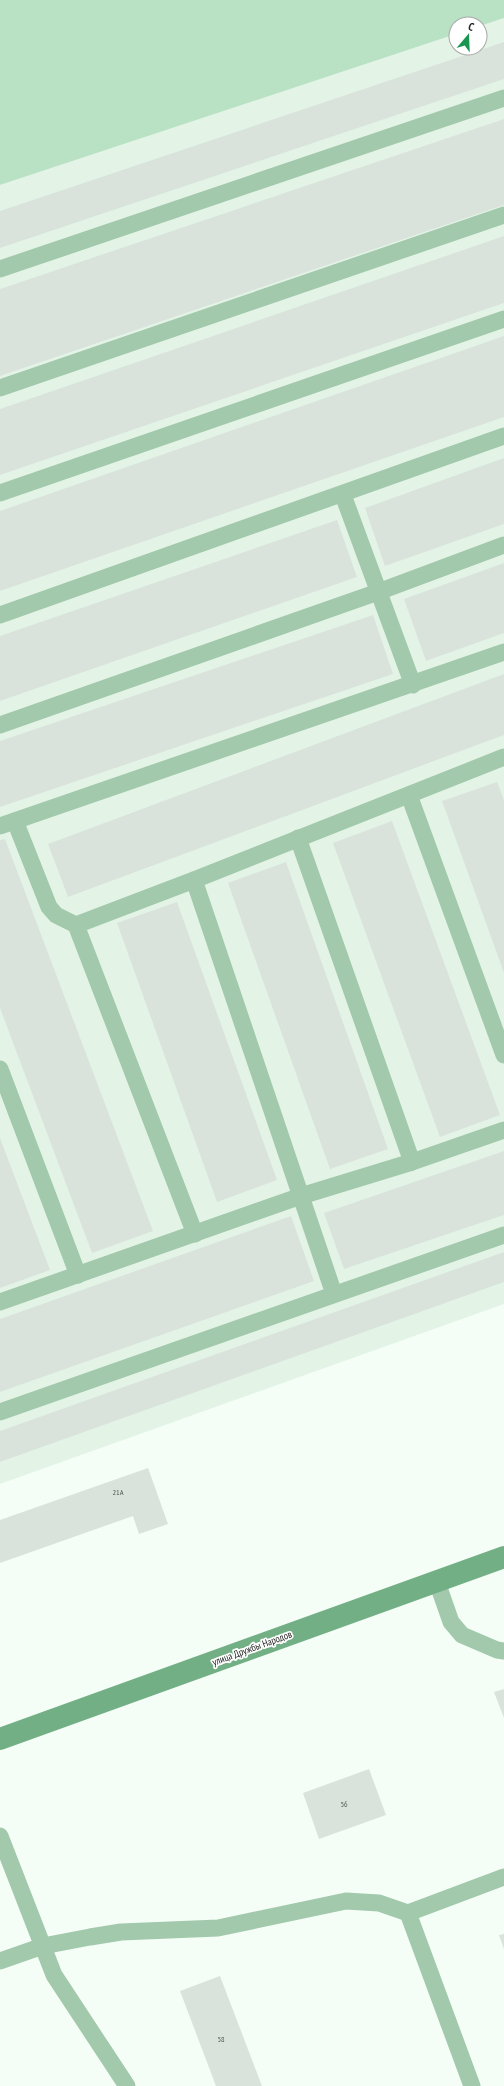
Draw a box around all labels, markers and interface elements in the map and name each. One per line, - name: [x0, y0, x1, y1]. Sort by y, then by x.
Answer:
- north arrow: [448, 16, 488, 56]
- text: С: [467, 19, 476, 34]
- house number: 21А: [113, 1487, 124, 1497]
- street label: улица Дружбы Народов: [210, 1628, 294, 1668]
- house number: 56: [340, 1799, 348, 1809]
- house number: 58: [217, 2034, 225, 2044]

